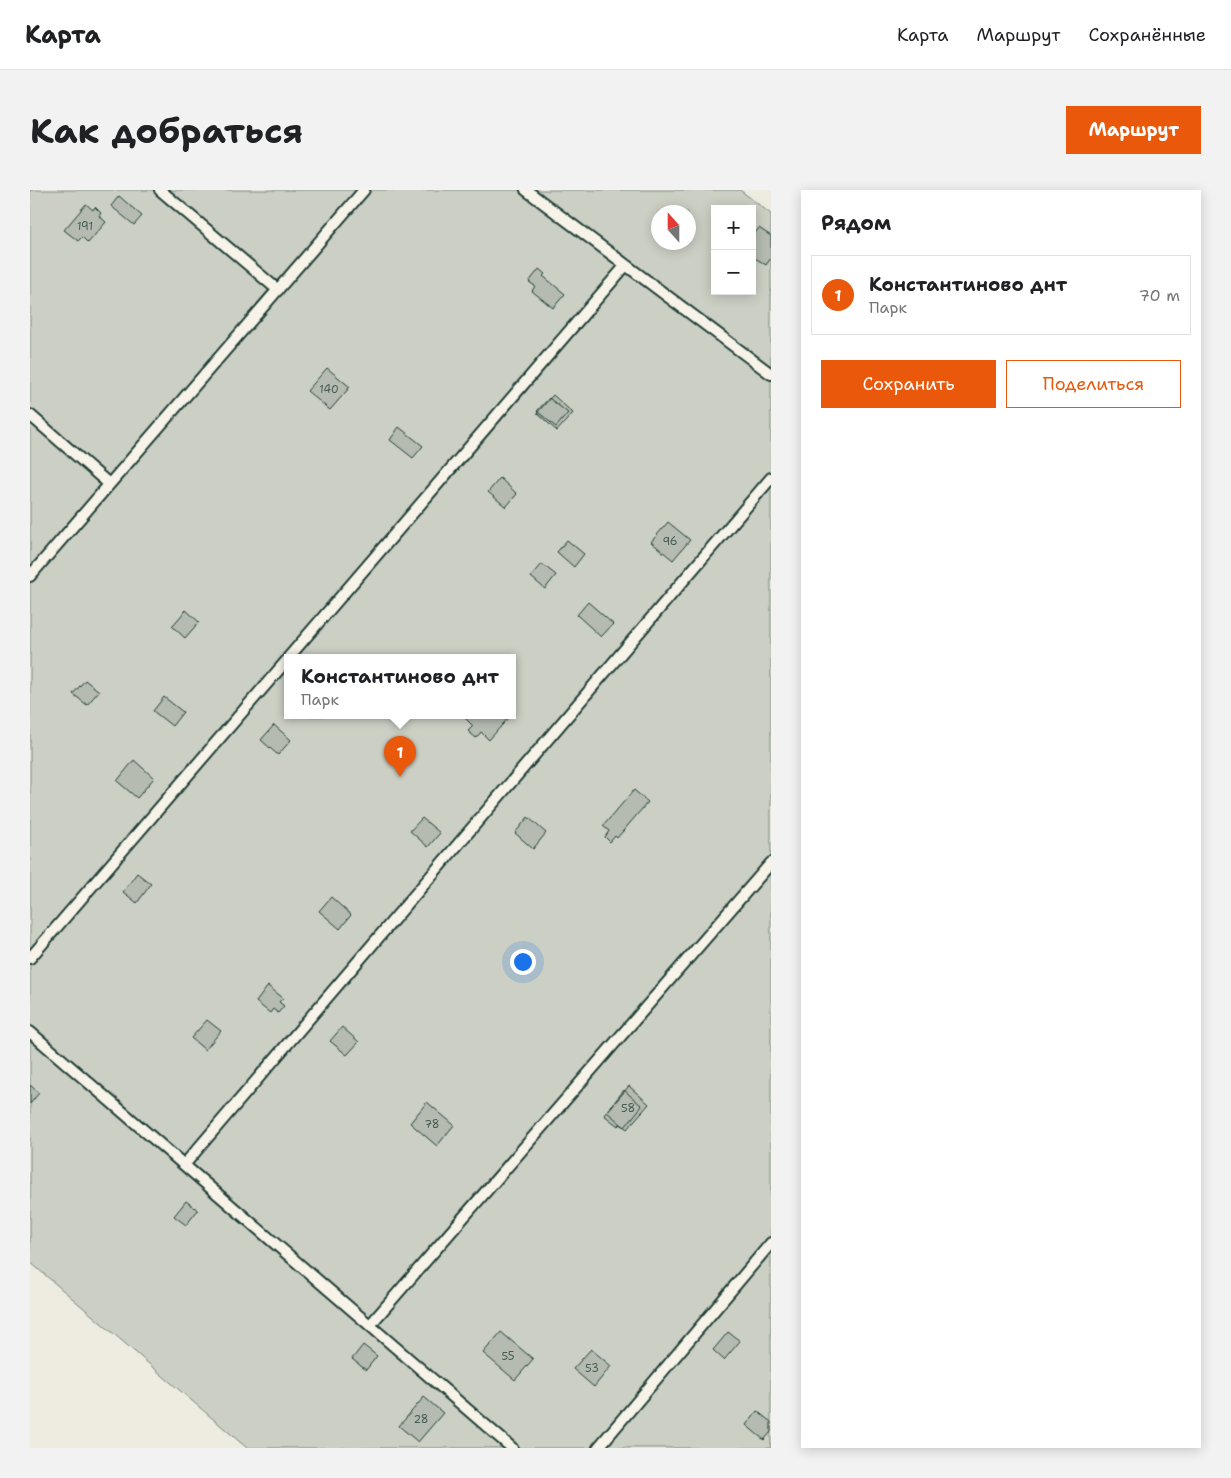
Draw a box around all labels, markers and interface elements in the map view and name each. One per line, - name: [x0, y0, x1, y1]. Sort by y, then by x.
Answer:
- text: Карта: [25, 19, 101, 51]
- text: Карта: [897, 23, 948, 47]
- text: Маршрут: [976, 23, 1060, 47]
- text: Сохранённые: [1088, 23, 1206, 47]
- button: Маршрут: [1066, 106, 1201, 154]
- text: Как добраться: [30, 107, 303, 154]
- north arrow: [651, 205, 696, 250]
- map controls: [711, 205, 756, 295]
- button: +: [711, 205, 756, 250]
- text: Рядом: [821, 209, 891, 237]
- house number: 191: [77, 219, 93, 234]
- button: −: [711, 250, 756, 295]
- text: Константиново днт: [869, 272, 1067, 297]
- text: 1: [834, 285, 842, 306]
- text: 70 m: [1139, 285, 1180, 306]
- text: Парк: [869, 297, 907, 318]
- button: Сохранить: [821, 360, 996, 408]
- button: Поделиться: [1006, 360, 1181, 408]
- house number: 140: [319, 382, 339, 397]
- house number: 96: [662, 534, 678, 549]
- popup: [284, 654, 516, 719]
- text: Константиново днт: [301, 664, 499, 689]
- text: Парк: [301, 689, 339, 710]
- pin: 1: [384, 736, 416, 777]
- your location: [510, 949, 536, 975]
- house number: 58: [621, 1101, 635, 1116]
- house number: 78: [425, 1117, 439, 1132]
- house number: 55: [501, 1349, 515, 1364]
- house number: 53: [585, 1361, 599, 1376]
- house number: 28: [413, 1412, 429, 1427]

